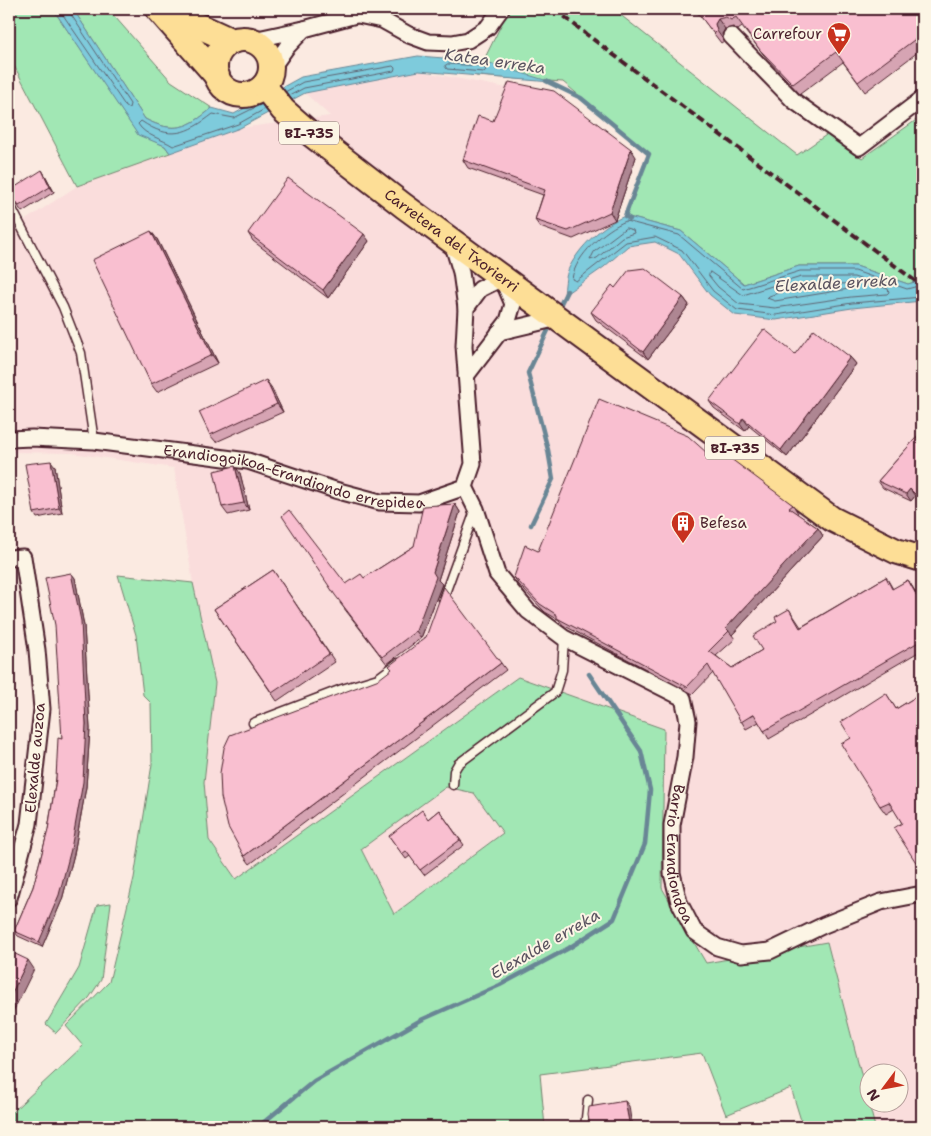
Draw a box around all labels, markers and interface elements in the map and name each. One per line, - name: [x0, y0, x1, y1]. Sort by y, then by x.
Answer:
- supermarket icon: Carrefour: [826, 21, 852, 55]
- place label: Carrefour: [753, 24, 822, 44]
- water label: Katea erreka: [443, 44, 547, 78]
- road number: BI-735: [279, 122, 339, 144]
- street label: Carretera del Txorierri: [380, 184, 523, 297]
- water label: Elexalde erreka: [774, 269, 898, 297]
- road number: BI-735: [705, 436, 765, 459]
- street label: Erandiogoikoa-Erandiondo errepidea: [162, 440, 428, 514]
- building icon: Befesa: [670, 510, 696, 544]
- place label: Befesa: [700, 513, 747, 533]
- street label: Elexalde auzoa: [20, 701, 50, 814]
- street label: Barrio Erandiondoa: [662, 782, 699, 928]
- water label: Elexalde erreka: [487, 904, 604, 984]
- north arrow: [858, 1064, 908, 1114]
- text: N: [862, 1085, 884, 1104]

